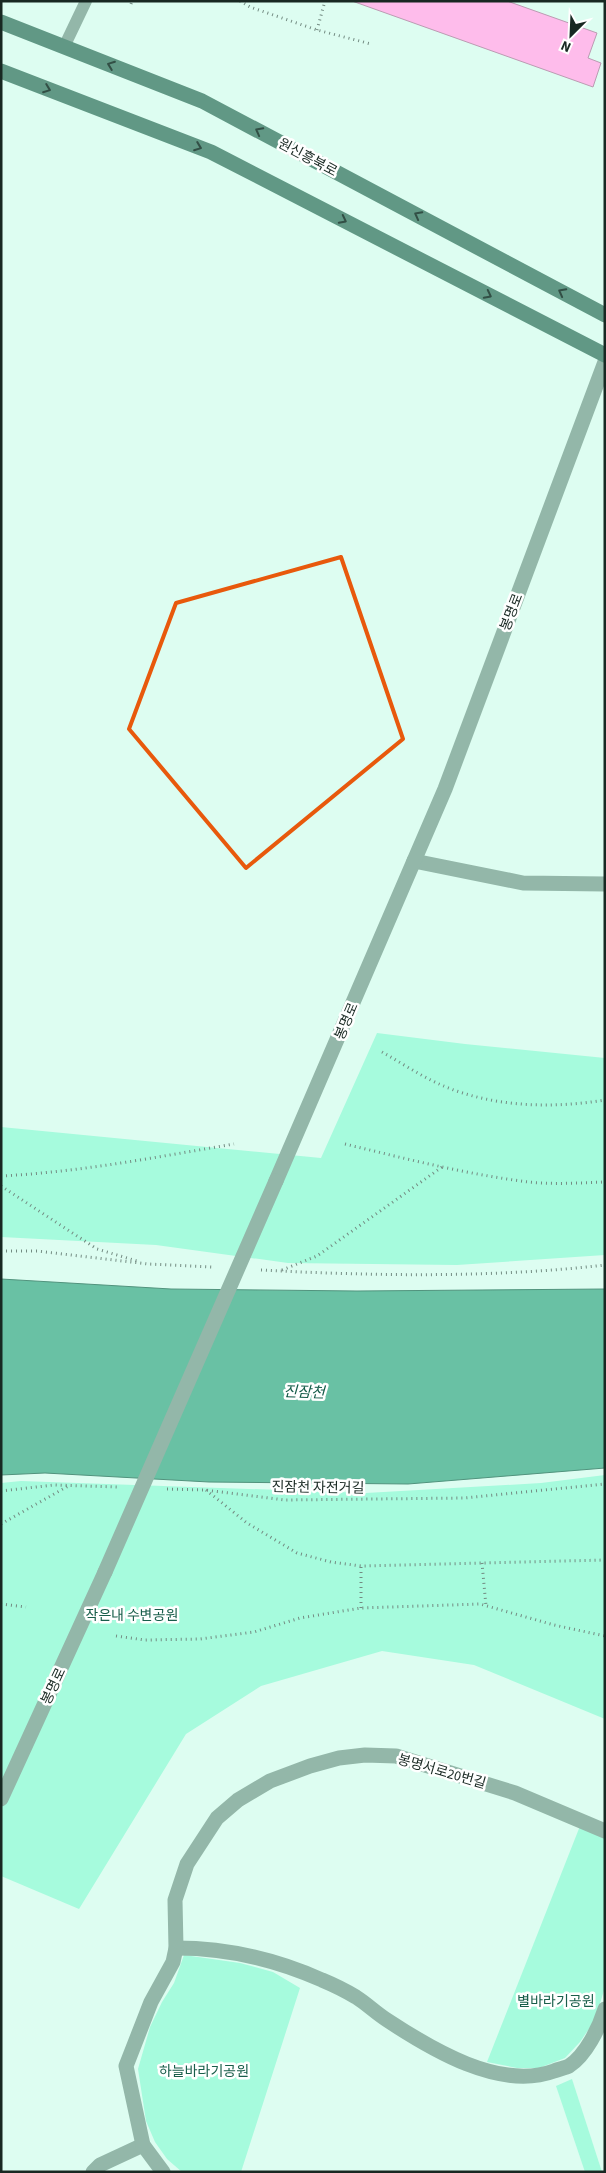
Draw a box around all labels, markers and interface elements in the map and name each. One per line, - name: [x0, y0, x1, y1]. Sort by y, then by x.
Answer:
- north arrow: [546, 10, 596, 60]
- text: N: [558, 35, 574, 57]
- one-way arrow: [107, 61, 116, 71]
- one-way arrow: [42, 83, 51, 93]
- one-way arrow: [255, 127, 264, 137]
- street label: 원신흥북로: [274, 134, 341, 182]
- one-way arrow: [194, 141, 202, 151]
- one-way arrow: [414, 212, 423, 222]
- one-way arrow: [338, 214, 347, 224]
- one-way arrow: [558, 288, 567, 298]
- one-way arrow: [483, 289, 492, 299]
- street label: 봉명로: [496, 591, 528, 634]
- street label: 봉명로: [330, 1000, 364, 1043]
- water label: 진잠천: [283, 1381, 327, 1404]
- street label: 진잠천 자전거길: [271, 1477, 365, 1499]
- park label: 작은내 수변공원: [86, 1606, 178, 1626]
- street label: 봉명로: [37, 1665, 71, 1708]
- street label: 봉명서로20번길: [395, 1750, 488, 1794]
- park label: 별바라기공원: [517, 1992, 595, 2012]
- park label: 하늘바라기공원: [159, 2062, 249, 2082]

